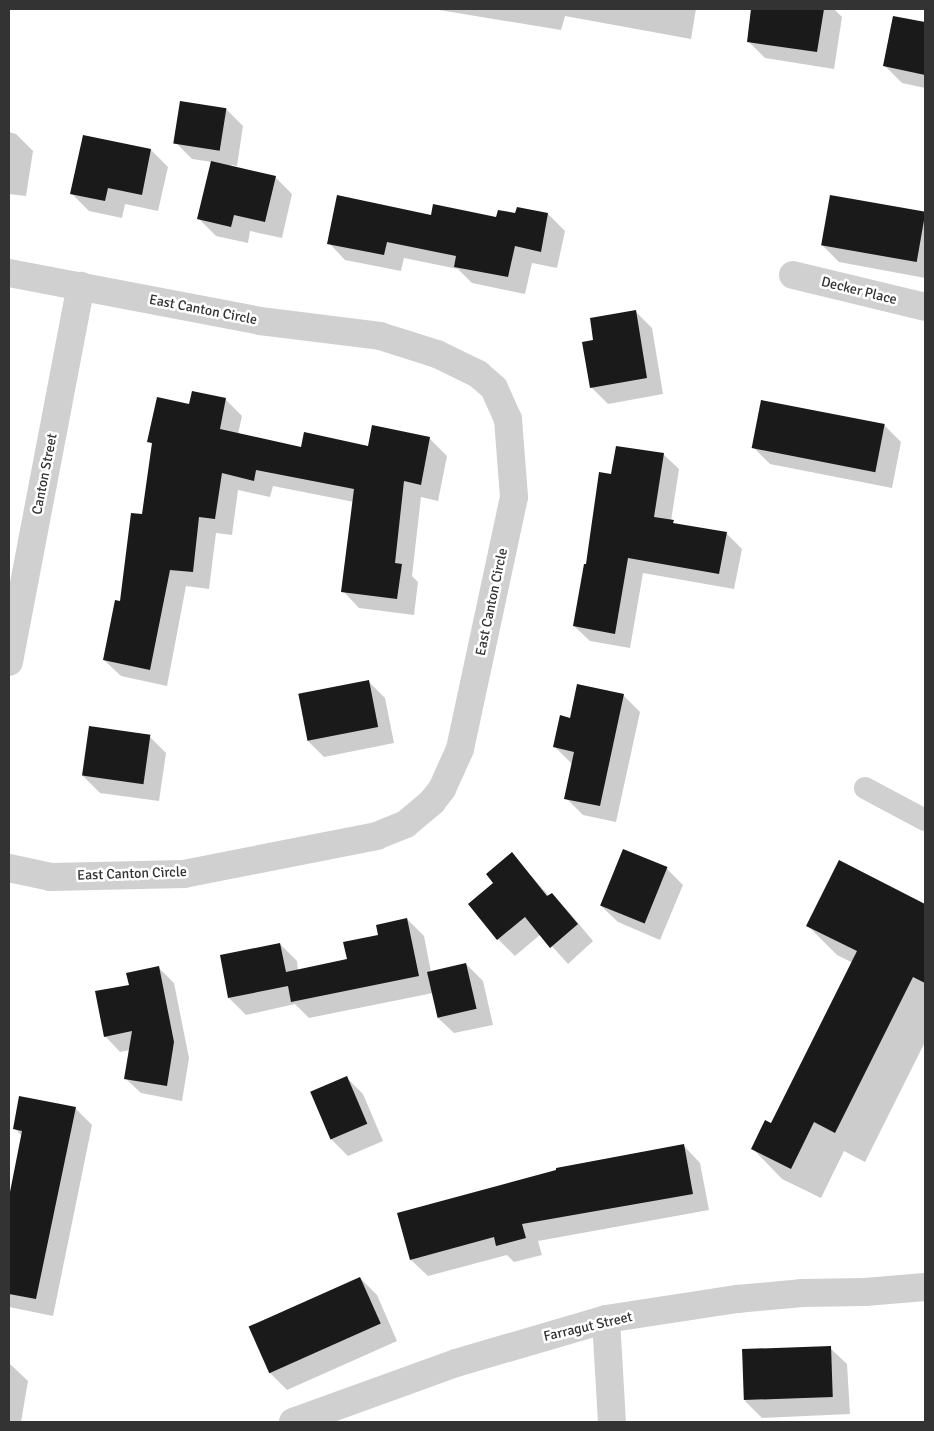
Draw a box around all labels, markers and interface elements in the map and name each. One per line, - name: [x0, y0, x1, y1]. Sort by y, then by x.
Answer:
- street label: Decker Place: [819, 273, 899, 309]
- street label: East Canton Circle: [148, 291, 258, 329]
- street label: Canton Street: [29, 432, 61, 516]
- street label: East Canton Circle: [472, 547, 512, 657]
- street label: East Canton Circle: [77, 864, 187, 884]
- street label: Farragut Street: [542, 1309, 634, 1345]

